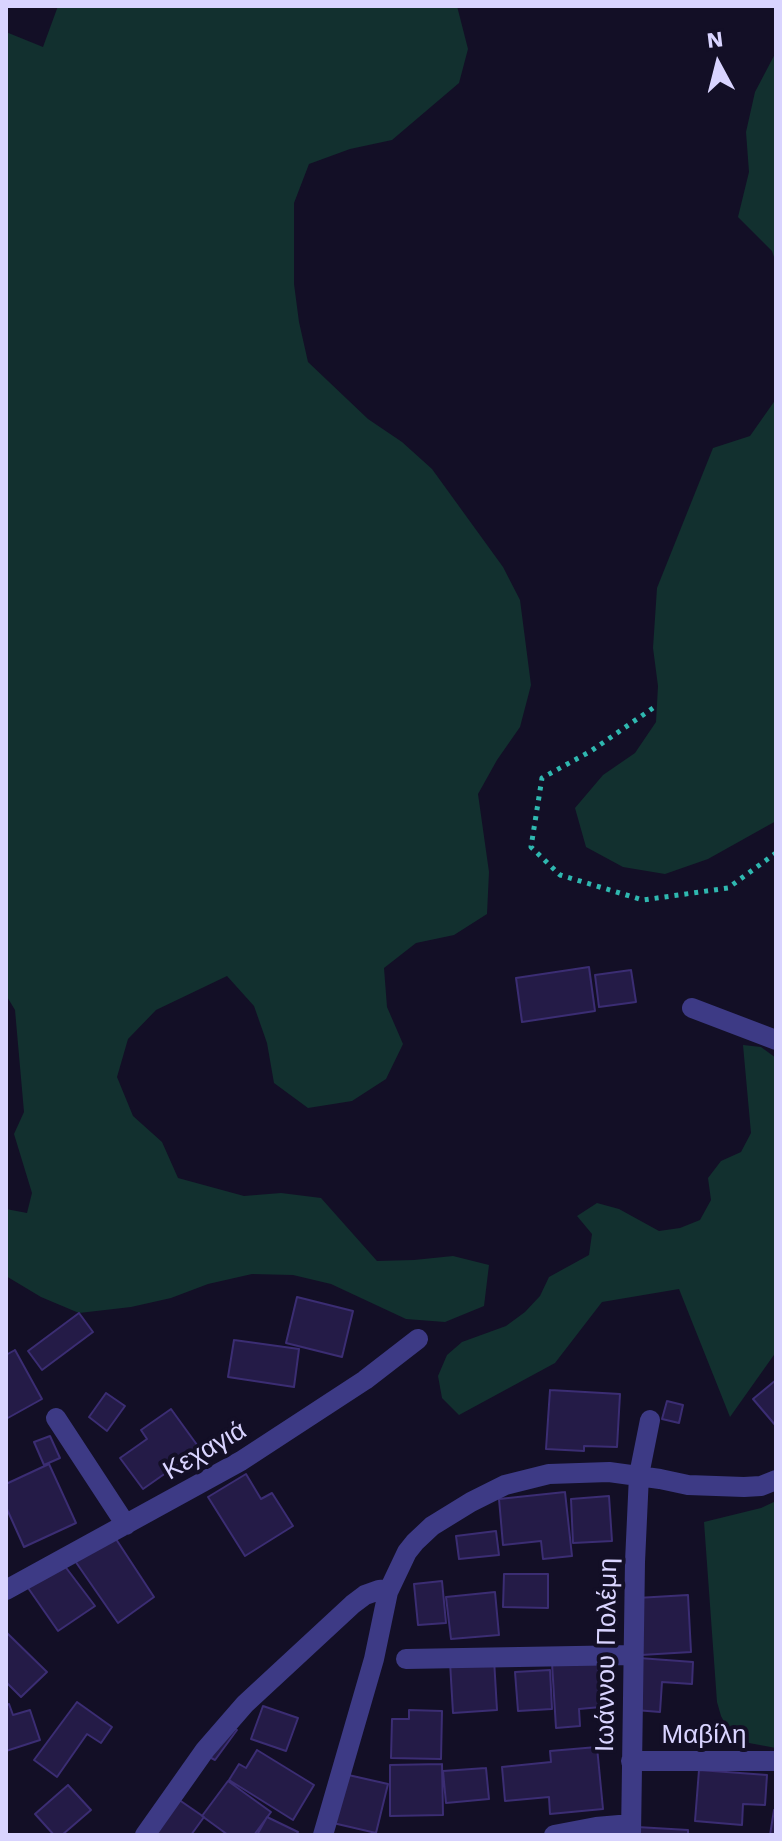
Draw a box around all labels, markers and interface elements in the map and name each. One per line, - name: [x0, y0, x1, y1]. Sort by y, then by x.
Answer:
- north arrow: [678, 24, 758, 104]
- text: N: [705, 26, 725, 53]
- street label: Κεχαγιά: [158, 1415, 252, 1487]
- street label: Ιωάννου Πολέμη: [590, 1558, 624, 1752]
- street label: Μαβίλη: [662, 1719, 746, 1751]

